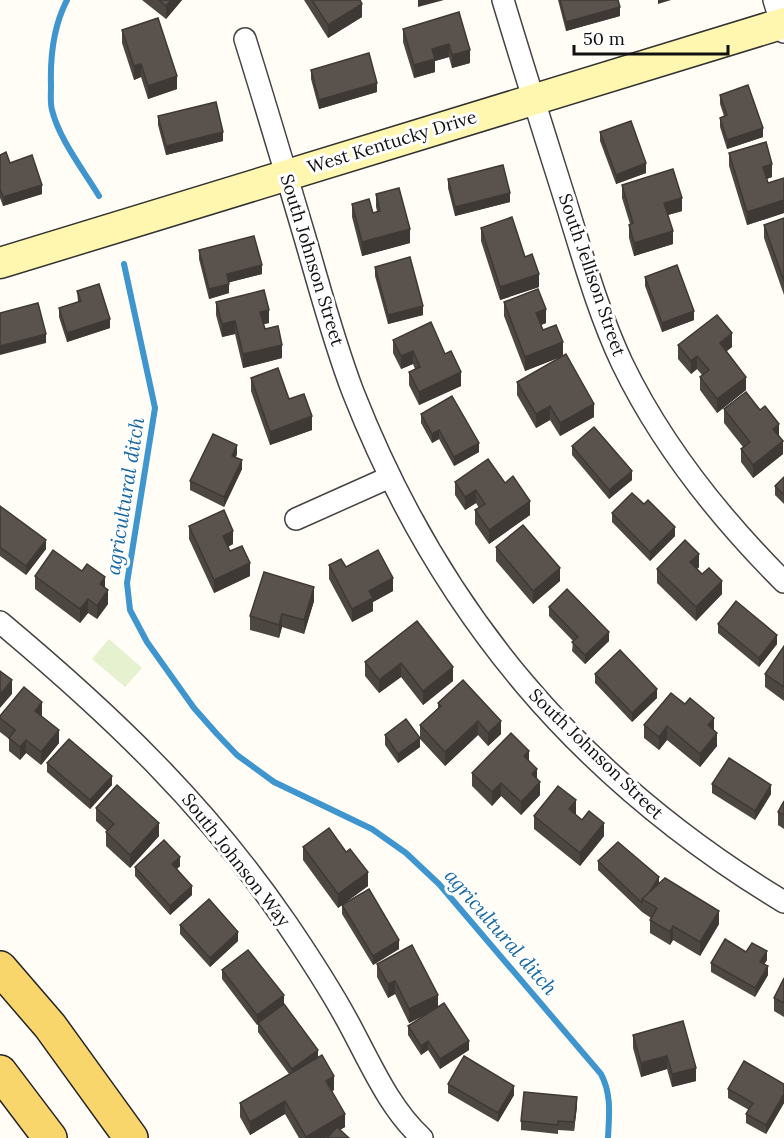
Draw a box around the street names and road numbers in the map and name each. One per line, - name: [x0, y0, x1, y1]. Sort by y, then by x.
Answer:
- street label: West Kentucky Drive: [304, 105, 479, 178]
- street label: South Johnson Street: [275, 171, 350, 349]
- street label: South Jellison Street: [554, 190, 631, 359]
- street label: South Johnson Street: [524, 683, 669, 824]
- street label: South Johnson Way: [177, 788, 296, 931]

